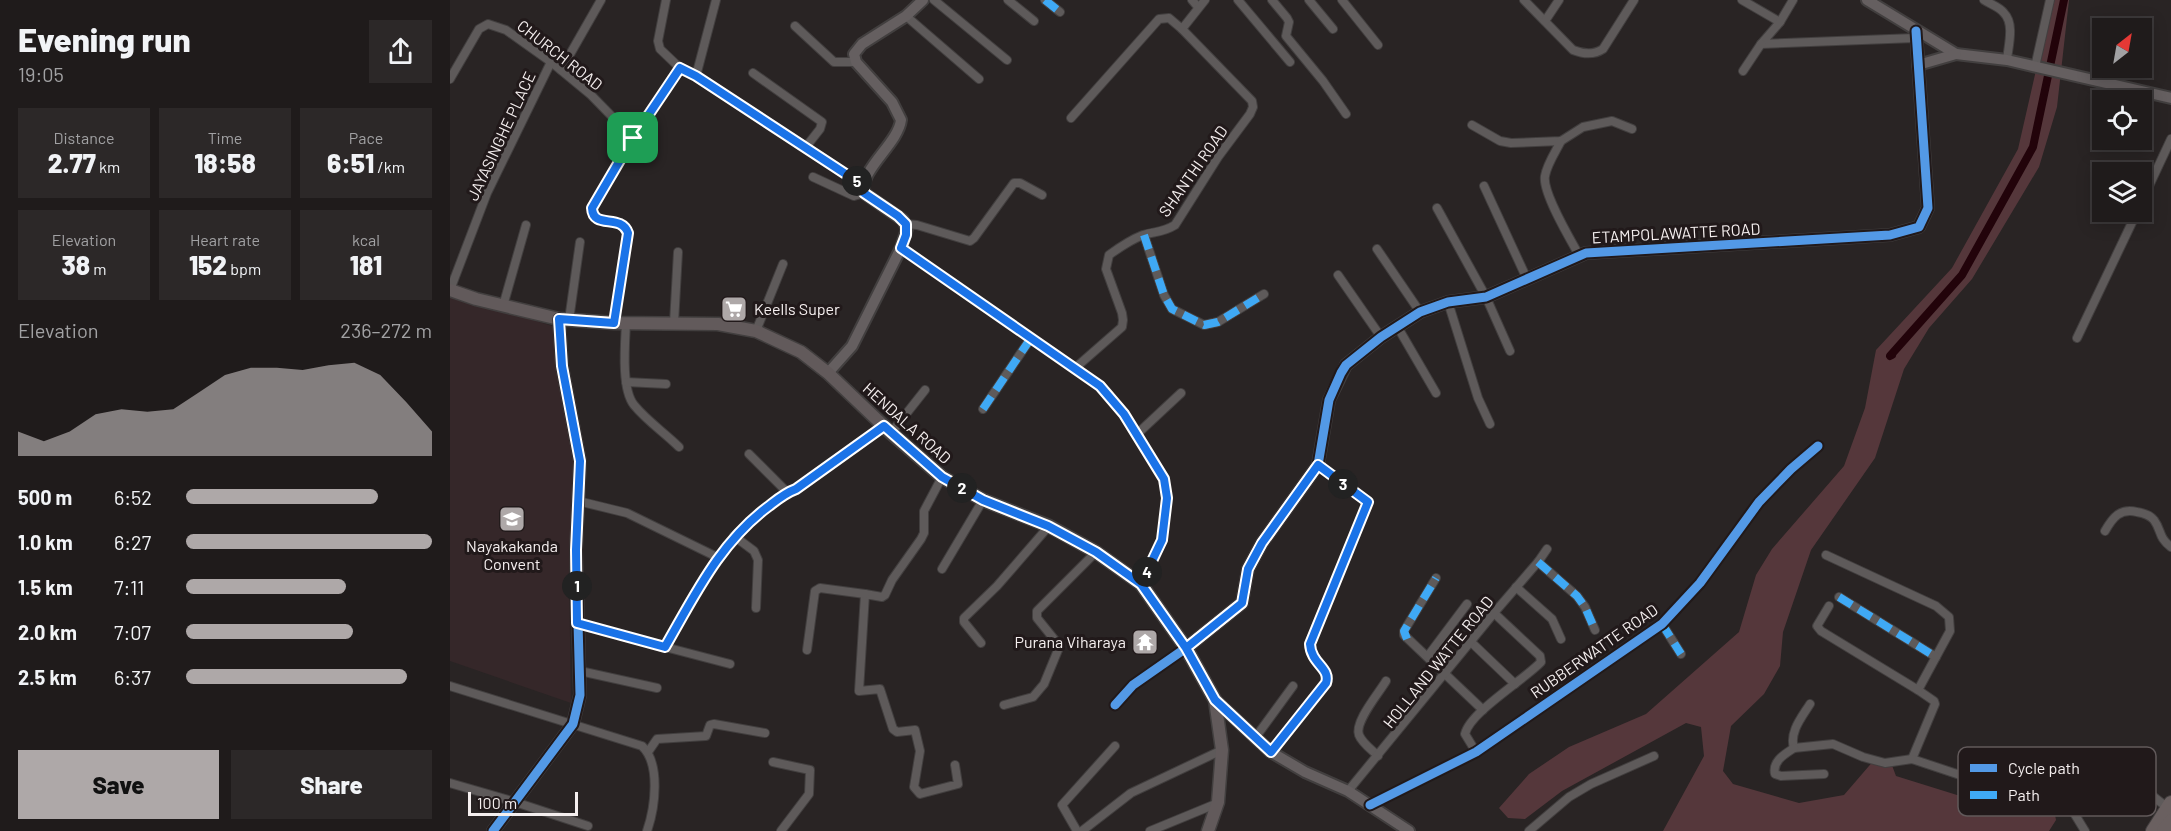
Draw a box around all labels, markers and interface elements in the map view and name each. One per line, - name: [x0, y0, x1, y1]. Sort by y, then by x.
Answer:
- street label: CHURCH ROAD: [514, 15, 607, 94]
- north arrow: [2092, 18, 2152, 78]
- map controls: [2092, 18, 2152, 222]
- text: Evening run: [18, 19, 191, 59]
- button: share: [369, 20, 432, 83]
- text: 19:05: [18, 62, 64, 86]
- street label: JAYASINGHE PLACE: [462, 68, 539, 203]
- button: locate: [2092, 90, 2152, 150]
- pin: [607, 112, 658, 163]
- icon: arrive: [616, 121, 649, 154]
- street label: SHANTHI ROAD: [1154, 122, 1231, 220]
- text: Distance: [54, 128, 114, 147]
- text: Time: [208, 128, 242, 147]
- text: Pace: [349, 128, 383, 147]
- text: 2.77: [48, 147, 96, 178]
- text: 18:58: [194, 147, 256, 178]
- text: 6:51: [327, 147, 374, 178]
- text: km: [96, 157, 120, 176]
- text: /km: [374, 157, 405, 176]
- button: layers: [2092, 162, 2152, 222]
- pin: 5: [842, 166, 872, 196]
- text: 5: [853, 171, 861, 190]
- street label: ETAMPOLAWATTE ROAD: [1591, 219, 1761, 246]
- text: Elevation: [52, 230, 116, 249]
- text: Heart rate: [190, 230, 260, 249]
- text: kcal: [352, 230, 380, 249]
- text: 38: [62, 249, 90, 280]
- text: 152: [189, 249, 227, 280]
- text: 181: [350, 249, 382, 280]
- text: m: [90, 259, 106, 278]
- text: bpm: [227, 259, 261, 278]
- supermarket icon: Keells Super: [719, 294, 749, 324]
- place label: Keells Super: [754, 299, 840, 318]
- text: Elevation: [18, 318, 99, 342]
- text: 236–272 m: [340, 318, 432, 342]
- street label: HENDALA ROAD: [859, 378, 955, 467]
- pin: 3: [1328, 469, 1358, 499]
- pin: 2: [947, 473, 977, 503]
- text: 3: [1339, 474, 1347, 493]
- text: 2: [958, 478, 966, 497]
- text: 500 m: [18, 485, 72, 509]
- text: 6:52: [114, 485, 152, 509]
- school or university icon: Nayakakanda Convent: [497, 504, 527, 534]
- text: 1.0 km: [18, 530, 73, 554]
- text: 6:27: [114, 530, 151, 554]
- place label: Nayakakanda Convent: [466, 536, 558, 573]
- pin: 4: [1132, 557, 1162, 587]
- text: 4: [1142, 562, 1152, 581]
- pin: 1: [562, 571, 592, 601]
- text: 1.5 km: [18, 575, 73, 599]
- text: 7:11: [114, 575, 144, 599]
- text: 1: [574, 576, 580, 595]
- street label: HOLLAND WATTE ROAD: [1379, 592, 1497, 732]
- street label: RUBBERWATTE ROAD: [1526, 599, 1661, 702]
- text: 2.0 km: [18, 620, 77, 644]
- text: 7:07: [114, 620, 151, 644]
- temple icon: Purana Viharaya: [1130, 627, 1160, 657]
- place label: Purana Viharaya: [1014, 632, 1126, 651]
- text: 2.5 km: [18, 665, 77, 689]
- text: 6:37: [114, 665, 151, 689]
- legend: [1958, 747, 2156, 816]
- button: Save: [18, 750, 219, 819]
- button: Share: [231, 750, 432, 819]
- text: Cycle path: [2008, 758, 2080, 777]
- text: Path: [2008, 785, 2040, 804]
- scale bar: [468, 789, 578, 816]
- text: 100 m: [477, 793, 517, 812]

